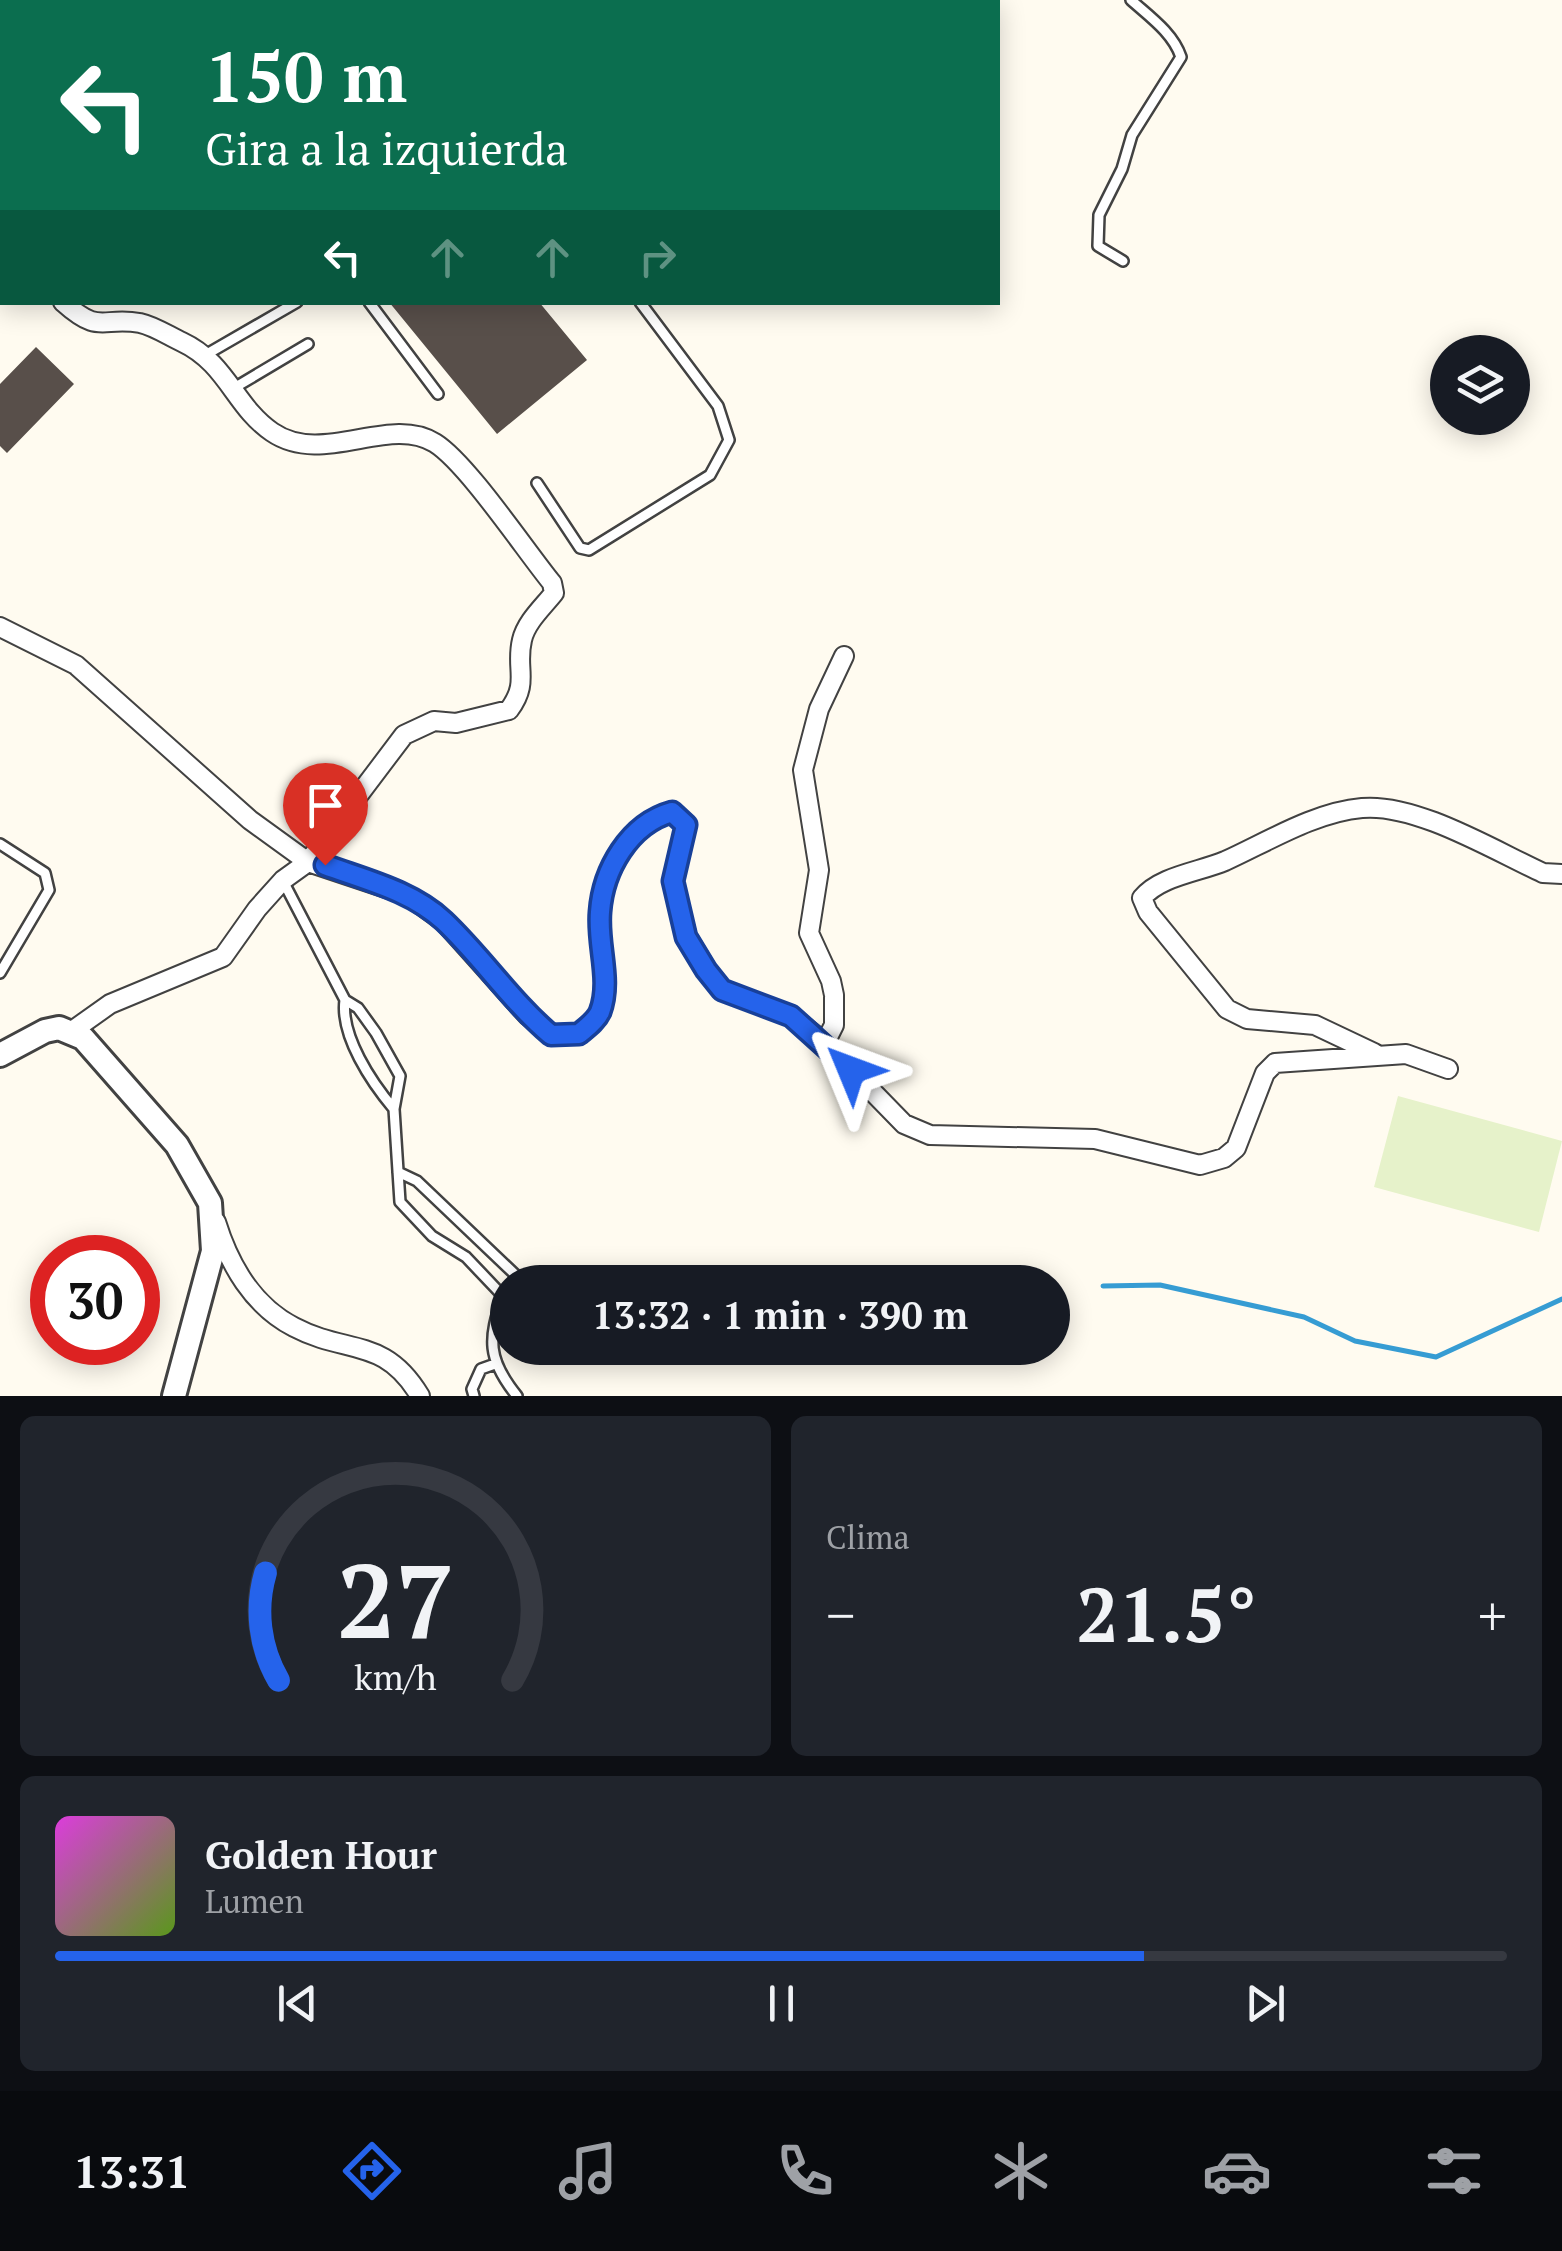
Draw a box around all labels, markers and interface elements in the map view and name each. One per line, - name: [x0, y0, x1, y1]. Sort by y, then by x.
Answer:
- text: 150 m: [205, 29, 407, 122]
- icon: left: [40, 40, 170, 170]
- text: Gira a la izquierda: [205, 118, 568, 178]
- icon: left: [315, 230, 370, 285]
- icon: ahead: [420, 230, 475, 285]
- icon: ahead: [525, 230, 580, 285]
- icon: right: [630, 230, 685, 285]
- map controls: [1430, 335, 1530, 435]
- button: layers: [1430, 335, 1530, 435]
- pin: [283, 763, 368, 866]
- icon: arrive: [298, 778, 353, 833]
- position arrow: [799, 1018, 903, 1122]
- speed limit sign: 30: [30, 1235, 160, 1365]
- text: 13:32 · 1 min · 390 m: [592, 1290, 968, 1340]
- text: Clima: [826, 1516, 910, 1558]
- text: 27: [337, 1530, 454, 1668]
- text: 21.5°: [1076, 1564, 1257, 1663]
- text: −: [826, 1578, 855, 1651]
- text: +: [1478, 1578, 1507, 1651]
- text: km/h: [354, 1653, 437, 1700]
- text: Golden Hour: [205, 1830, 437, 1880]
- text: Lumen: [205, 1880, 304, 1922]
- icon: previous: [270, 1976, 325, 2031]
- icon: pause: [754, 1976, 809, 2031]
- icon: next: [1238, 1976, 1293, 2031]
- icon: directions: [337, 2136, 407, 2206]
- icon: music: [553, 2136, 623, 2206]
- icon: phone: [770, 2136, 840, 2206]
- icon: climate: [986, 2136, 1056, 2206]
- icon: car: [1202, 2136, 1272, 2206]
- icon: filters: [1419, 2136, 1489, 2206]
- text: 13:31: [73, 2141, 190, 2201]

